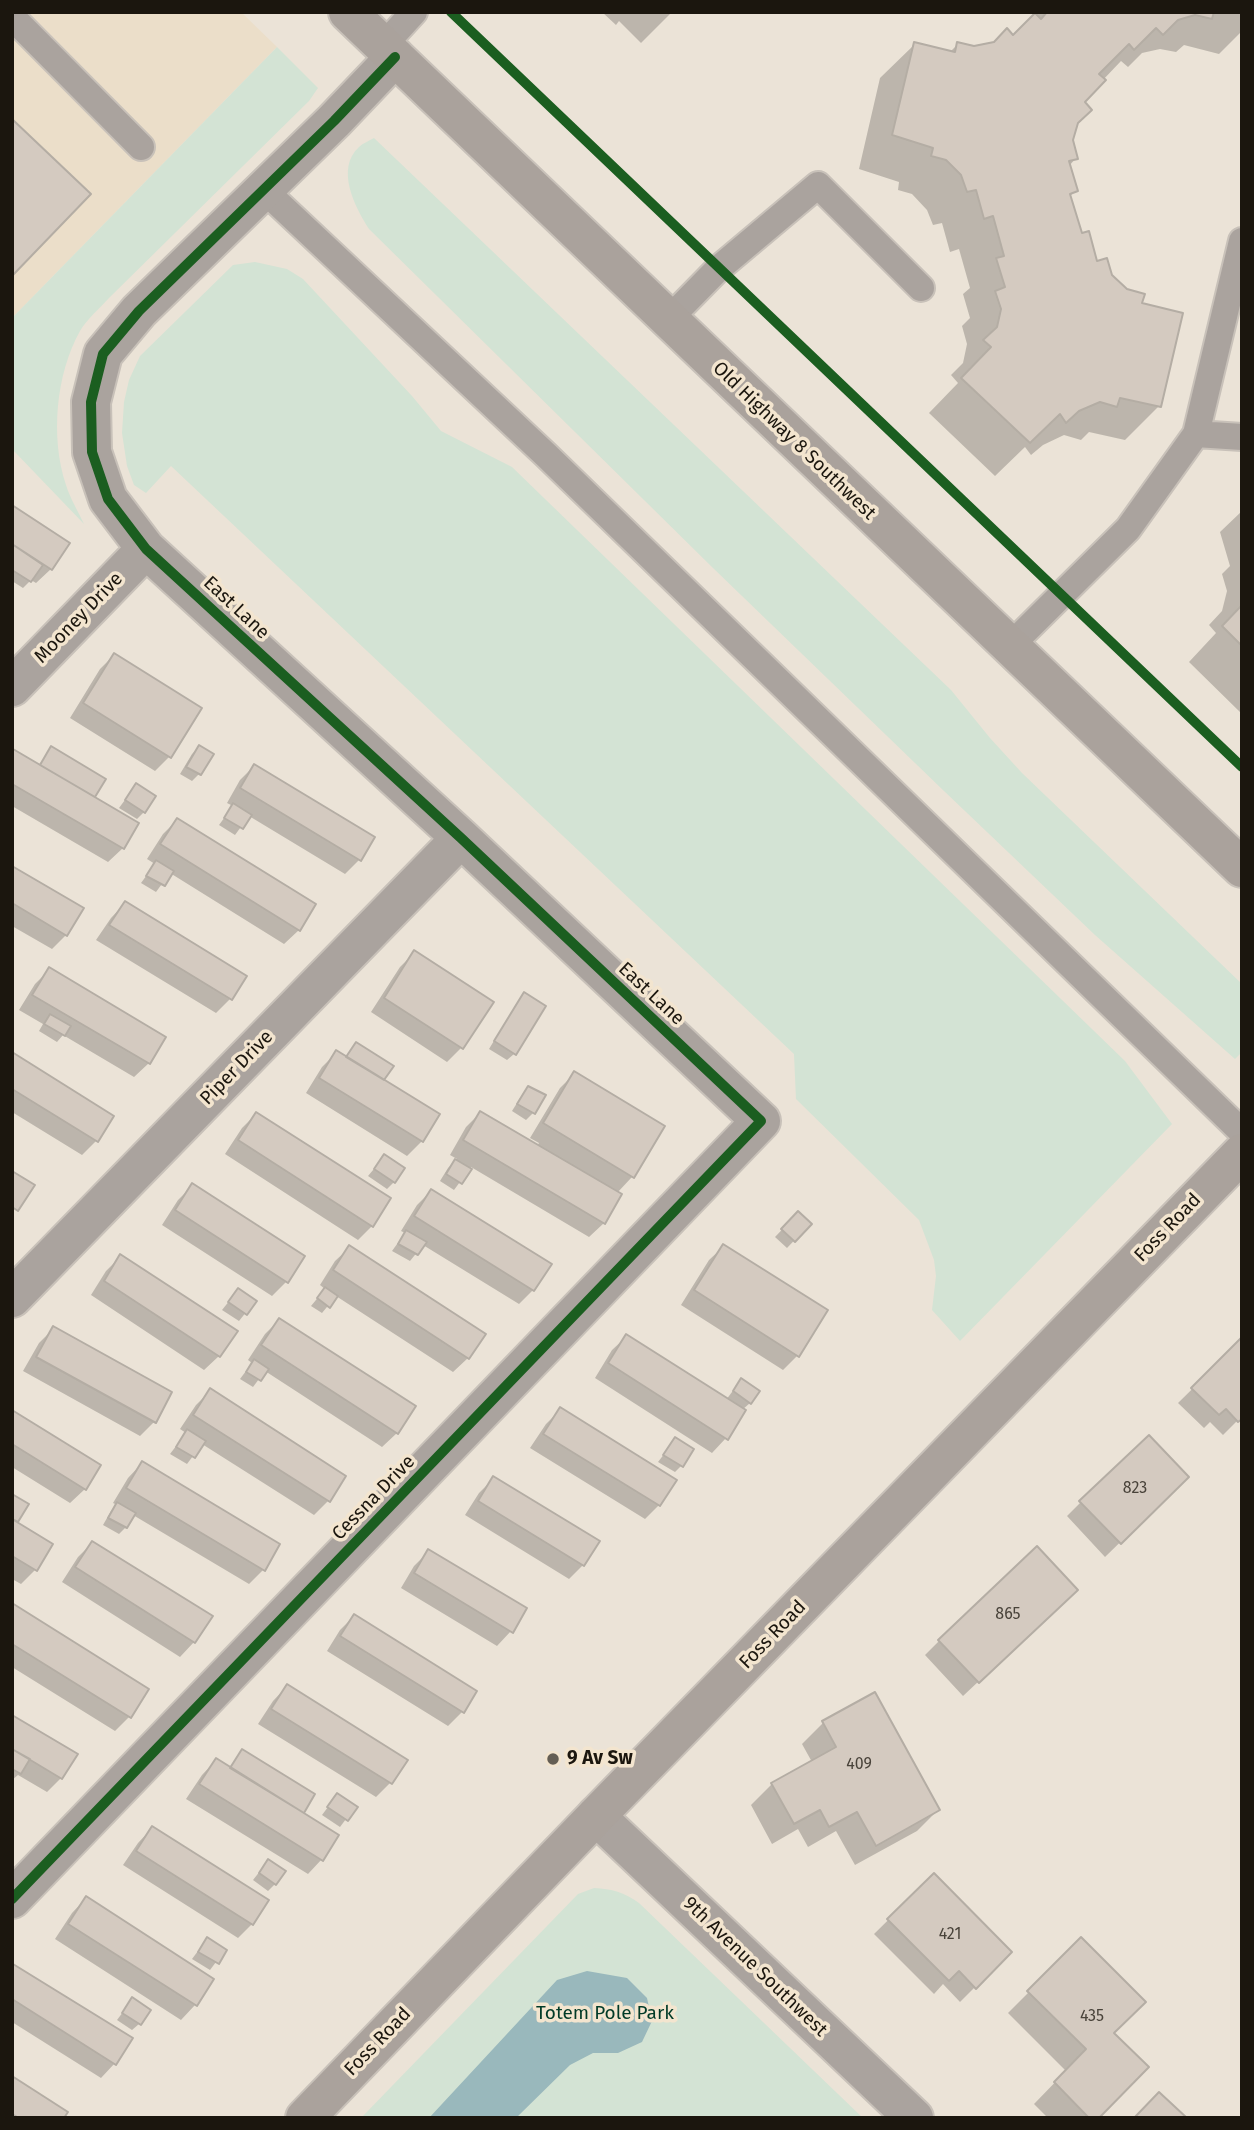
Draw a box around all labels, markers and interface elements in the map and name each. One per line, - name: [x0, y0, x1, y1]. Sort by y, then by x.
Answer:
- street label: Old Highway 8 Southwest: [708, 357, 880, 525]
- street label: Mooney Drive: [30, 568, 128, 668]
- street label: East Lane: [198, 572, 274, 644]
- street label: East Lane: [613, 958, 689, 1030]
- street label: Piper Drive: [196, 1026, 278, 1110]
- street label: Foss Road: [1130, 1189, 1206, 1267]
- street label: Cessna Drive: [328, 1451, 420, 1545]
- house number: 823: [1123, 1479, 1147, 1499]
- street label: Foss Road: [735, 1596, 811, 1674]
- house number: 865: [995, 1605, 1021, 1625]
- place label: 9 Av Sw: [567, 1748, 633, 1770]
- marker: 9 Av Sw: [545, 1751, 561, 1767]
- house number: 409: [846, 1755, 872, 1775]
- street label: 9th Avenue Southwest: [678, 1892, 832, 2042]
- house number: 421: [939, 1925, 961, 1945]
- street label: Foss Road: [340, 2003, 416, 2081]
- park label: Totem Pole Park: [536, 2003, 674, 2025]
- house number: 435: [1080, 2007, 1104, 2027]

